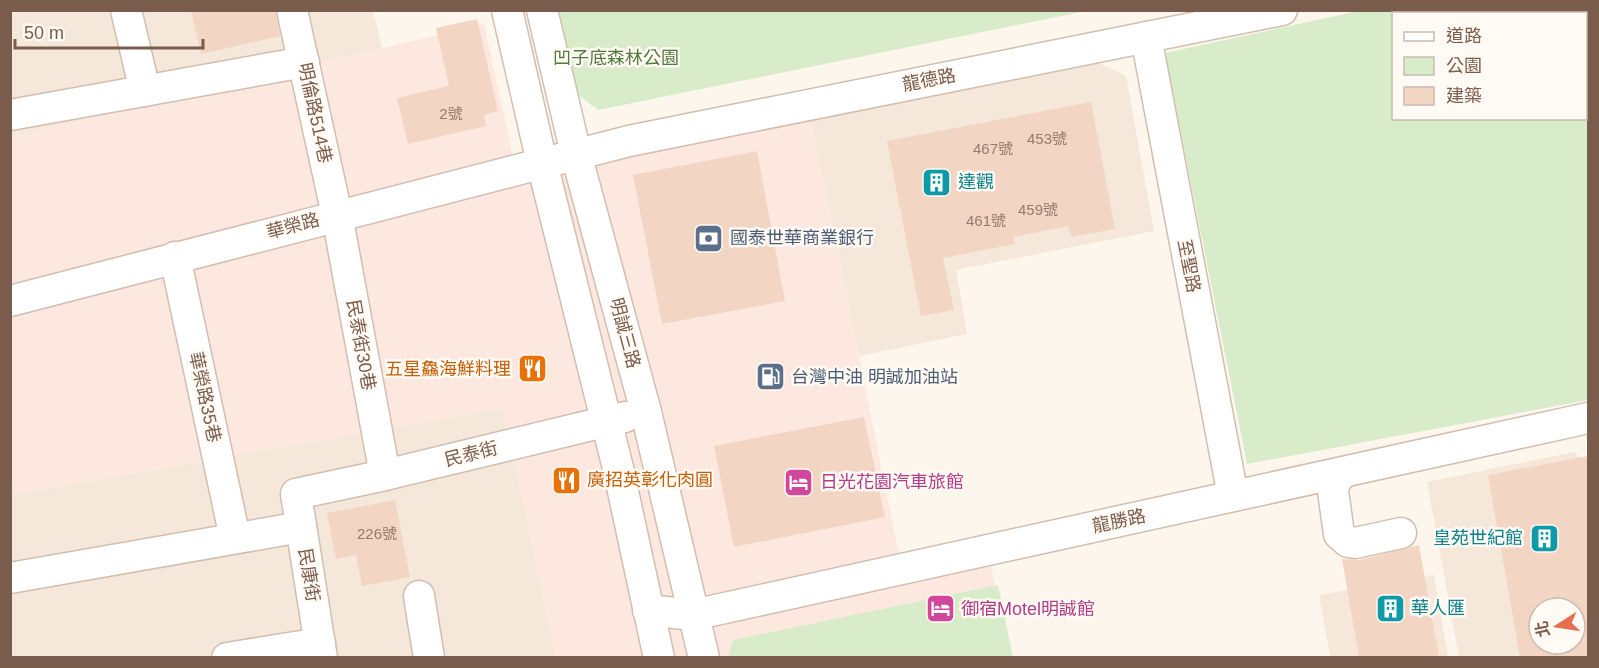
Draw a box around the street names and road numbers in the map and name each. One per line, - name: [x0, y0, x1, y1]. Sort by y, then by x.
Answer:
- street label: 明倫路514巷: [295, 61, 335, 165]
- street label: 龍德路: [901, 65, 957, 95]
- street label: 華榮路: [264, 209, 322, 243]
- street label: 至聖路: [1174, 238, 1204, 294]
- street label: 明誠三路: [606, 296, 644, 370]
- street label: 民泰街30巷: [343, 298, 379, 392]
- street label: 華榮路35巷: [186, 350, 224, 444]
- street label: 民泰街: [442, 438, 500, 470]
- street label: 龍勝路: [1091, 506, 1147, 536]
- street label: 民康街: [295, 547, 323, 603]

